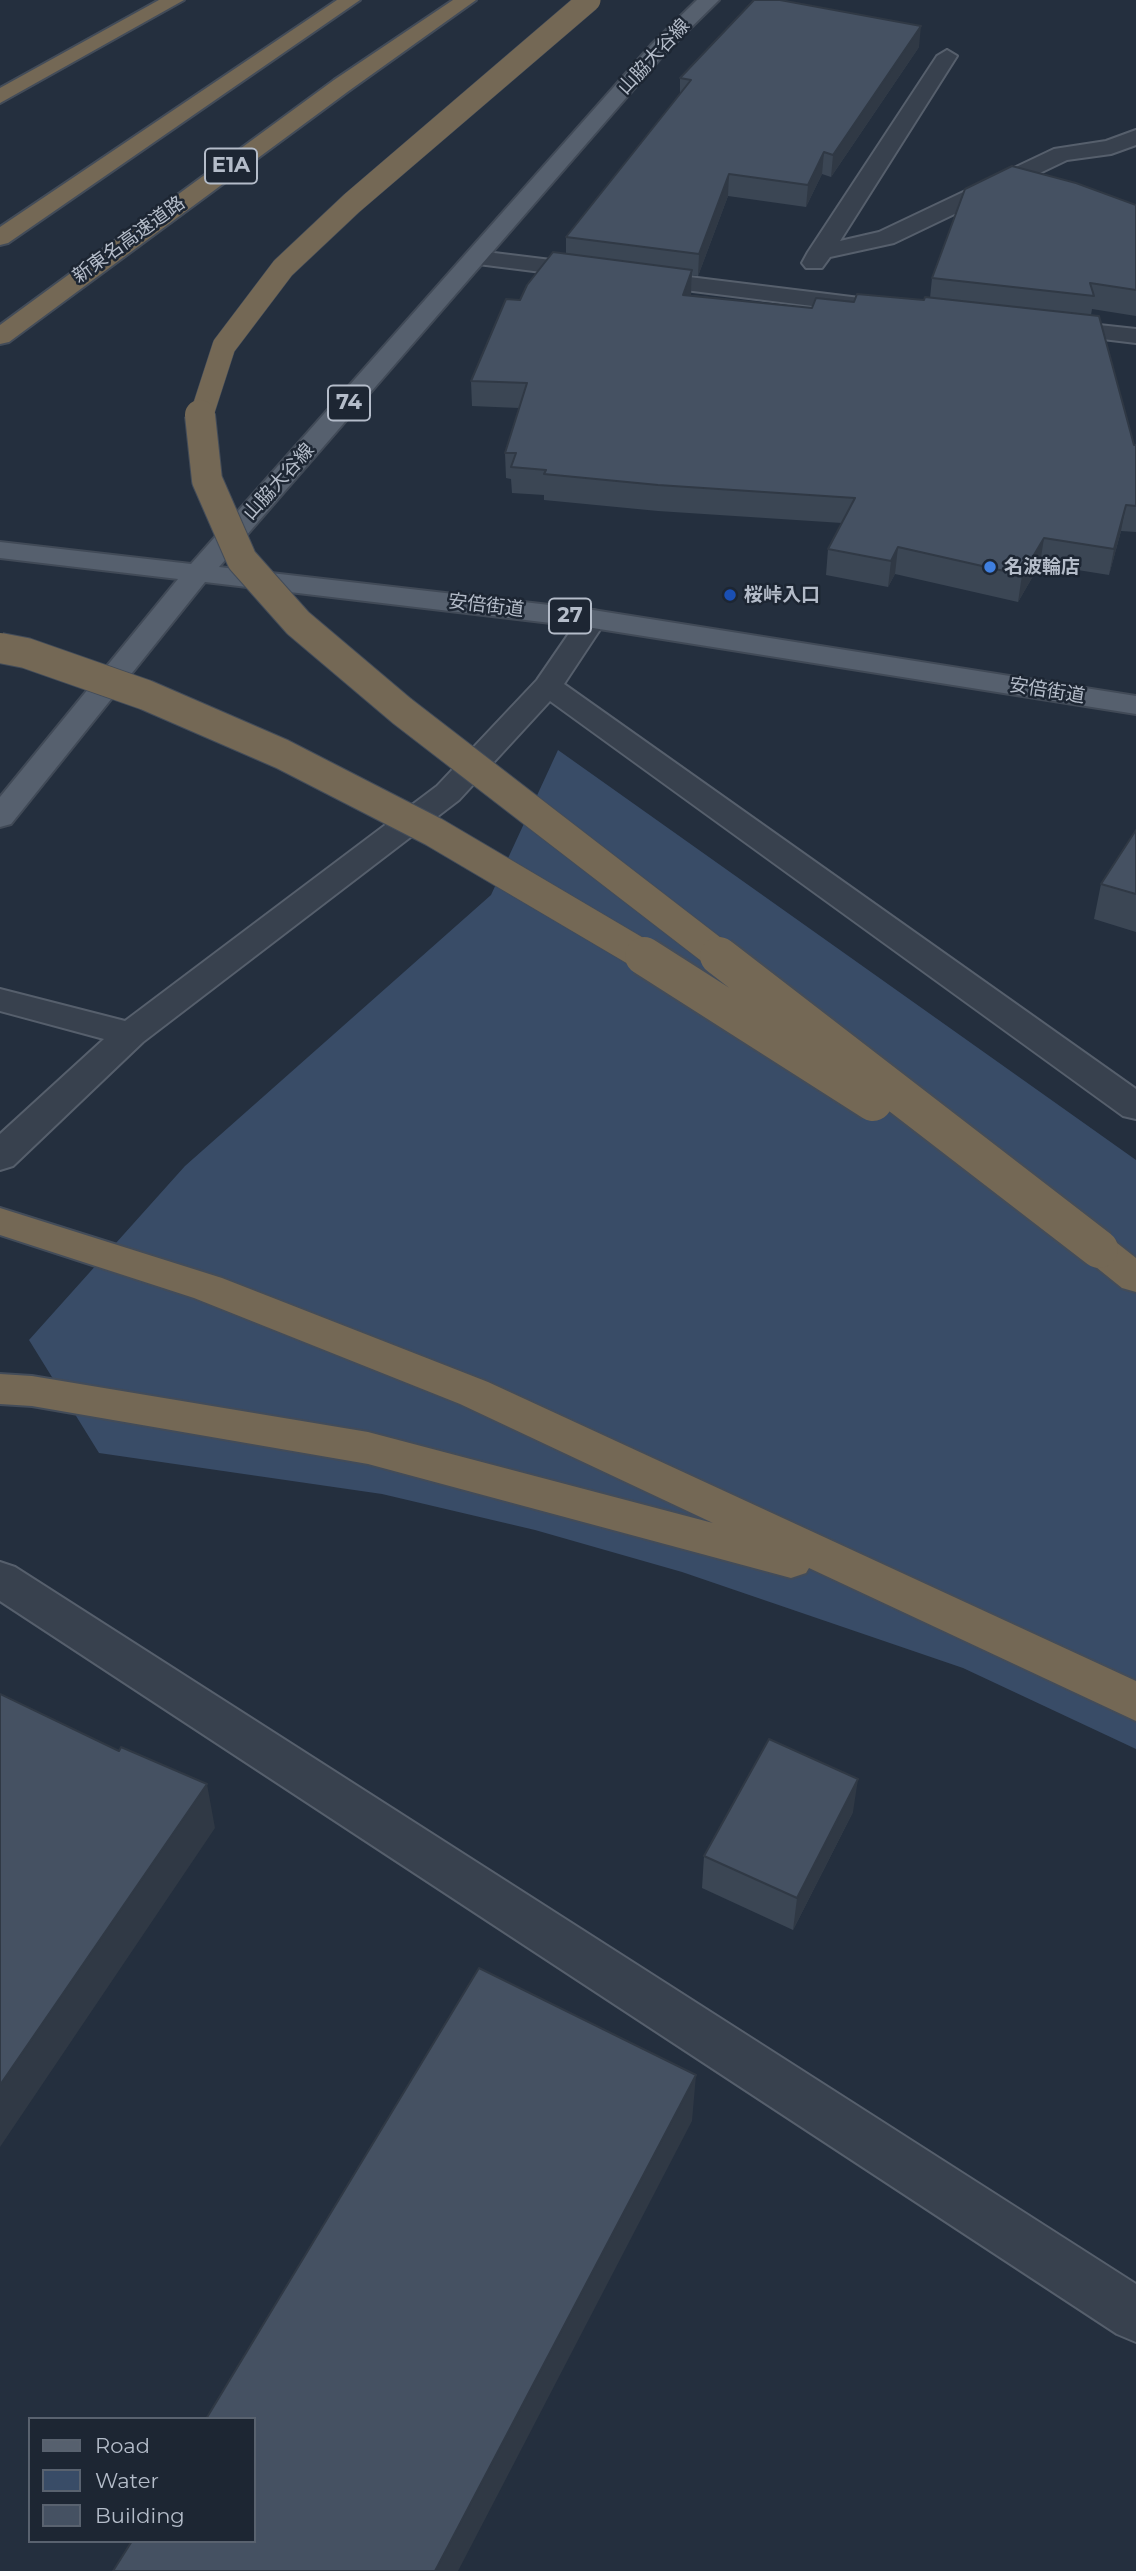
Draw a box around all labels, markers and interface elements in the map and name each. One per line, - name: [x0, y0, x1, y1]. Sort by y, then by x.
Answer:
- street label: 山脇大谷線: [613, 14, 695, 100]
- road number: E1A: [205, 148, 257, 184]
- street label: 新東名高速道路: [68, 192, 190, 288]
- road number: 74: [328, 386, 370, 420]
- street label: 山脇大谷線: [239, 439, 319, 525]
- place label: 名波輪店: [1004, 556, 1080, 578]
- marker: 名波輪店: [982, 559, 998, 575]
- place label: 桜峠入口: [744, 584, 820, 606]
- marker: 桜峠入口: [722, 587, 738, 603]
- street label: 安倍街道: [447, 590, 525, 622]
- road number: 27: [549, 598, 591, 634]
- street label: 安倍街道: [1008, 674, 1086, 708]
- legend: [28, 2417, 256, 2543]
- text: Road: [95, 2433, 150, 2458]
- text: Water: [95, 2468, 159, 2493]
- text: Building: [95, 2503, 185, 2528]

